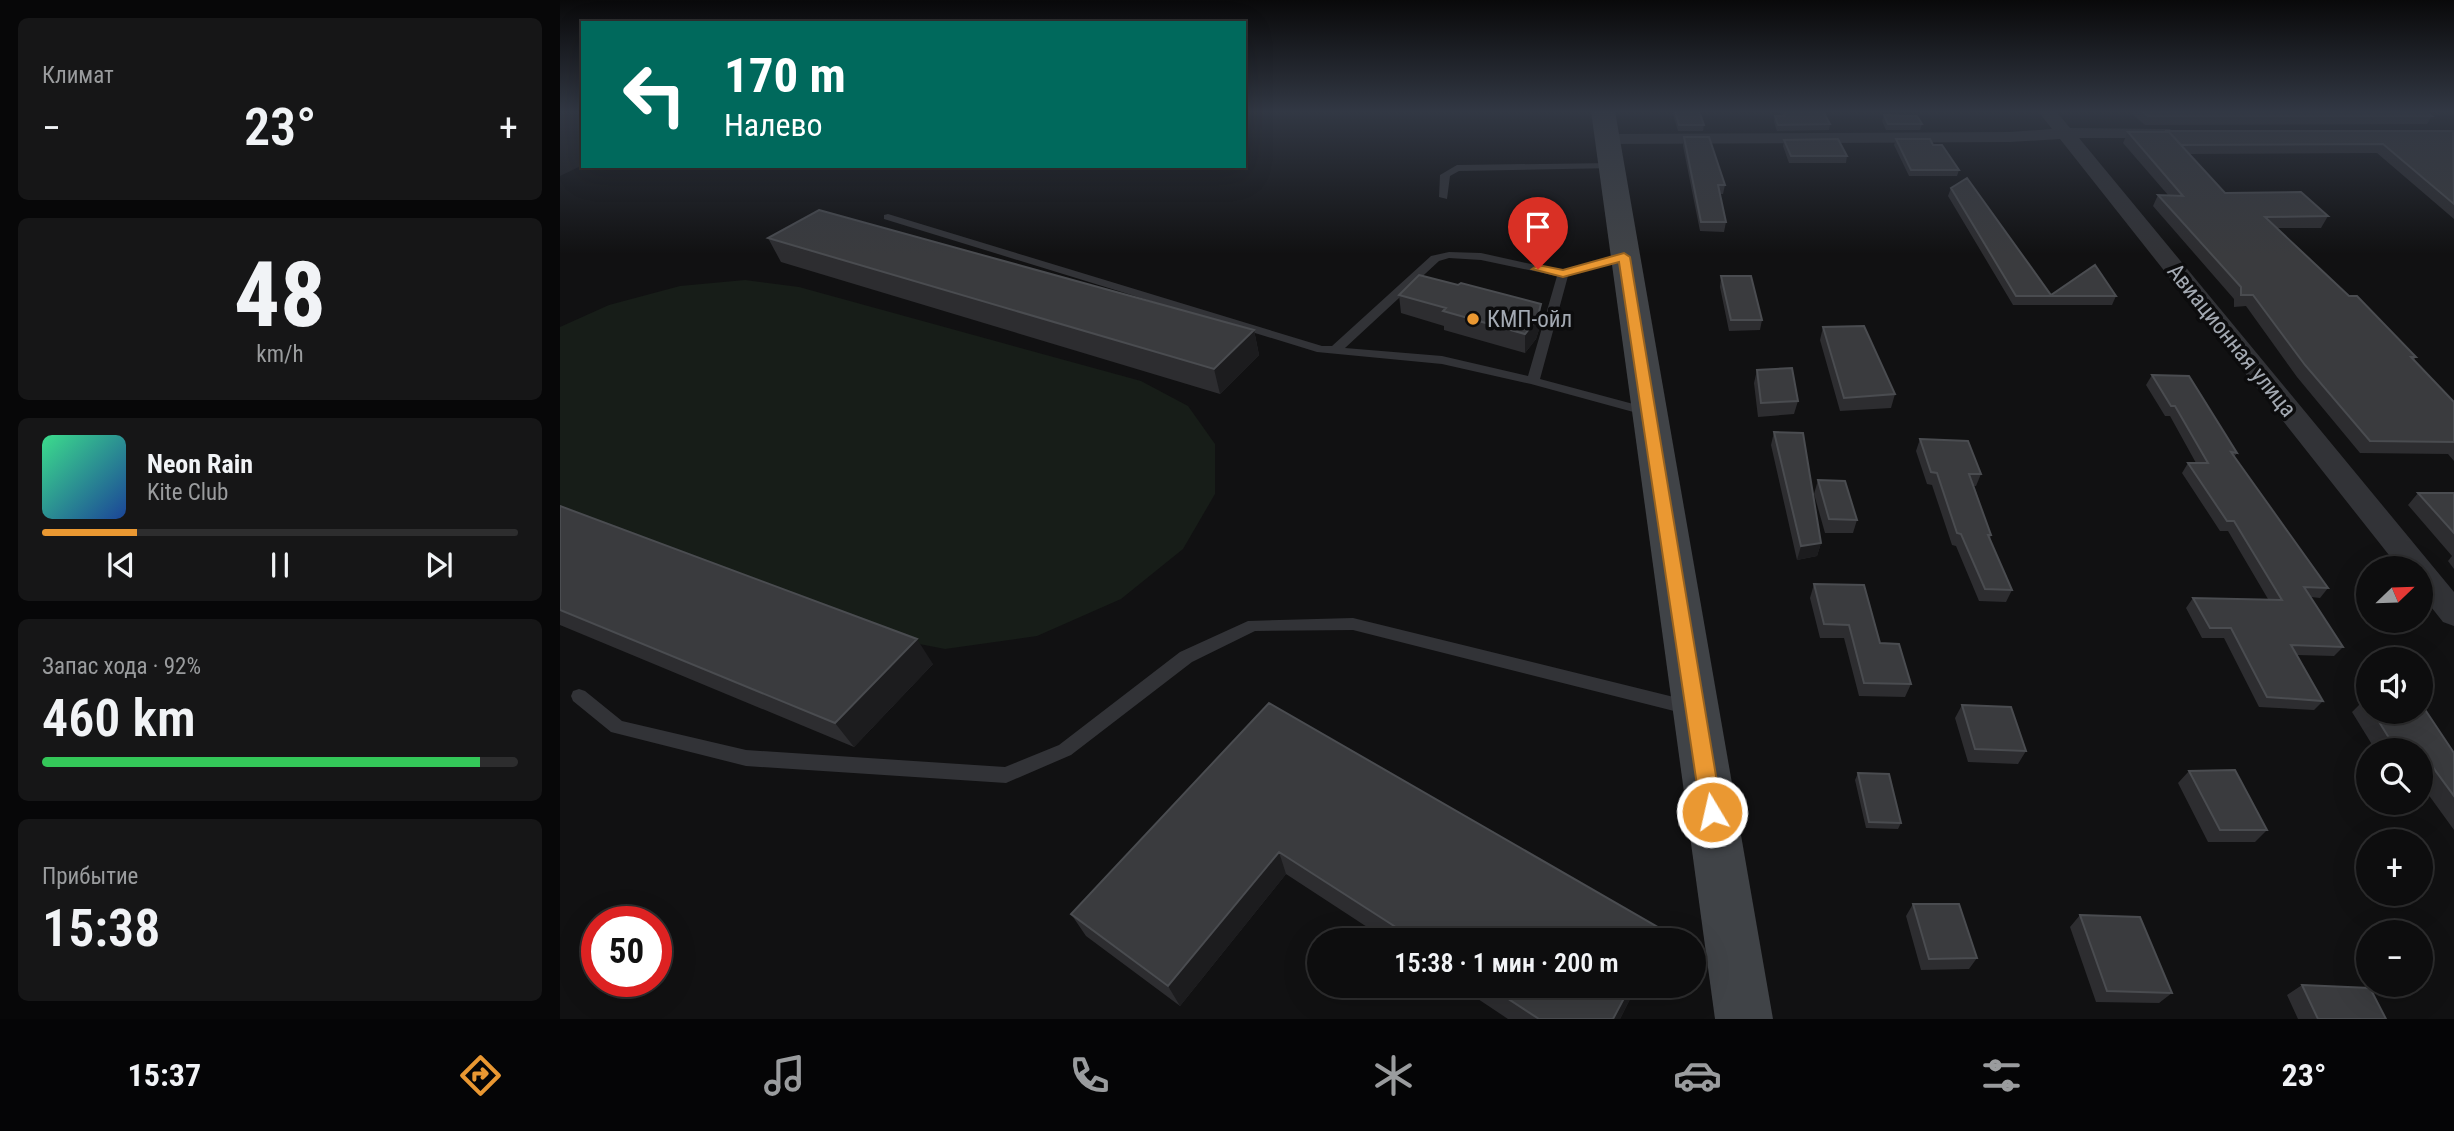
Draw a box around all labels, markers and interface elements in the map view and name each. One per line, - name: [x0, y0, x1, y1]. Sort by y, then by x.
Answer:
- text: 170 m: [724, 47, 846, 104]
- icon: left: [609, 49, 700, 140]
- text: Климат: [42, 62, 114, 89]
- text: 23°: [244, 97, 316, 158]
- text: −: [42, 106, 61, 150]
- text: +: [499, 106, 518, 150]
- text: Налево: [724, 106, 823, 144]
- pin: [1508, 197, 1568, 269]
- icon: arrive: [1519, 208, 1557, 246]
- text: 48: [234, 242, 326, 348]
- street label: Авиационная улица: [2162, 258, 2302, 422]
- place label: КМП-ойл: [1487, 306, 1572, 333]
- marker: КМП-ойл: [1465, 311, 1481, 327]
- text: km/h: [256, 341, 304, 368]
- text: Neon Rain: [147, 449, 253, 479]
- text: Kite Club: [147, 479, 228, 506]
- icon: previous: [102, 546, 140, 584]
- icon: pause: [261, 546, 299, 584]
- icon: next: [420, 546, 458, 584]
- north arrow: [2356, 556, 2432, 634]
- map controls: [2356, 556, 2433, 997]
- button: sound: [2356, 647, 2433, 724]
- text: Запас хода · 92%: [42, 653, 201, 680]
- text: 460 km: [42, 688, 196, 749]
- button: search: [2356, 738, 2433, 815]
- position arrow: [1675, 775, 1749, 849]
- button: +: [2356, 829, 2433, 906]
- text: Прибытие: [42, 863, 138, 890]
- text: 15:38: [42, 898, 160, 959]
- speed limit sign: 50: [581, 906, 672, 997]
- button: −: [2356, 920, 2433, 997]
- text: 15:38 · 1 мин · 200 m: [1394, 948, 1619, 978]
- icon: directions: [456, 1051, 505, 1100]
- icon: music: [760, 1051, 809, 1100]
- icon: phone: [1065, 1051, 1114, 1100]
- icon: climate: [1369, 1051, 1418, 1100]
- icon: car: [1673, 1051, 1722, 1100]
- icon: filters: [1977, 1051, 2026, 1100]
- text: 15:37: [128, 1056, 201, 1094]
- text: 23°: [2282, 1056, 2326, 1094]

